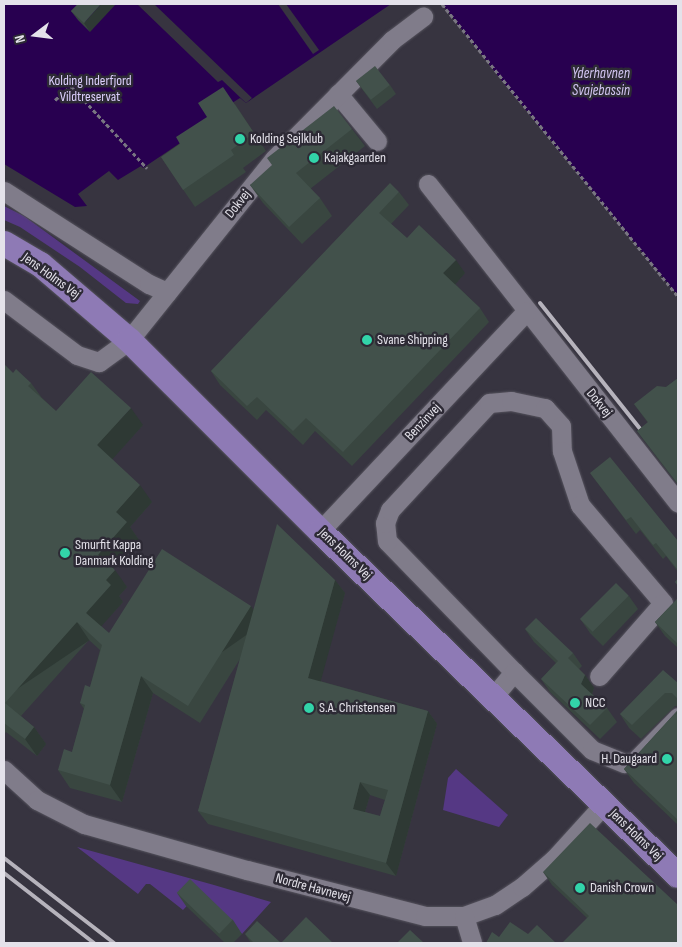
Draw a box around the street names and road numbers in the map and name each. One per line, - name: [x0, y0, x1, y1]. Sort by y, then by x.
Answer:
- street label: Dokvej: [222, 186, 254, 222]
- street label: Jens Holms Vej: [19, 249, 83, 303]
- street label: Dokvej: [583, 385, 615, 421]
- street label: Benzinvej: [402, 400, 444, 444]
- street label: Jens Holms Vej: [315, 525, 375, 583]
- street label: Jens Holms Vej: [606, 806, 666, 864]
- street label: Nordre Havnevej: [274, 870, 352, 906]

